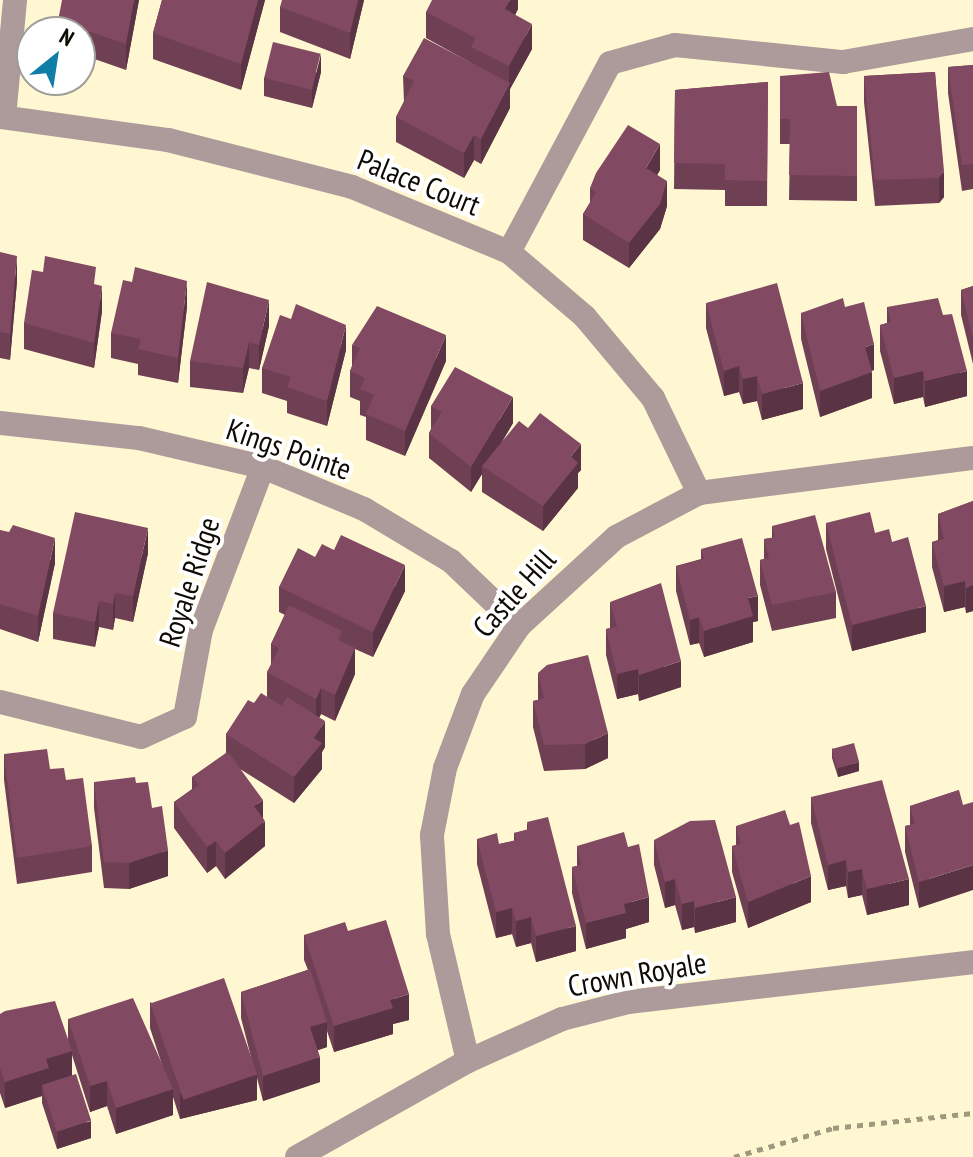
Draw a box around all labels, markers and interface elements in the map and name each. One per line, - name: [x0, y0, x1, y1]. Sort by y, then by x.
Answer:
- north arrow: [16, 16, 96, 96]
- text: N: [55, 22, 79, 52]
- street label: Palace Court: [353, 141, 485, 223]
- street label: Kings Pointe: [222, 411, 356, 487]
- street label: Royale Ridge: [151, 513, 227, 651]
- street label: Castle Hill: [465, 542, 563, 644]
- street label: Crown Royale: [565, 944, 709, 1004]

